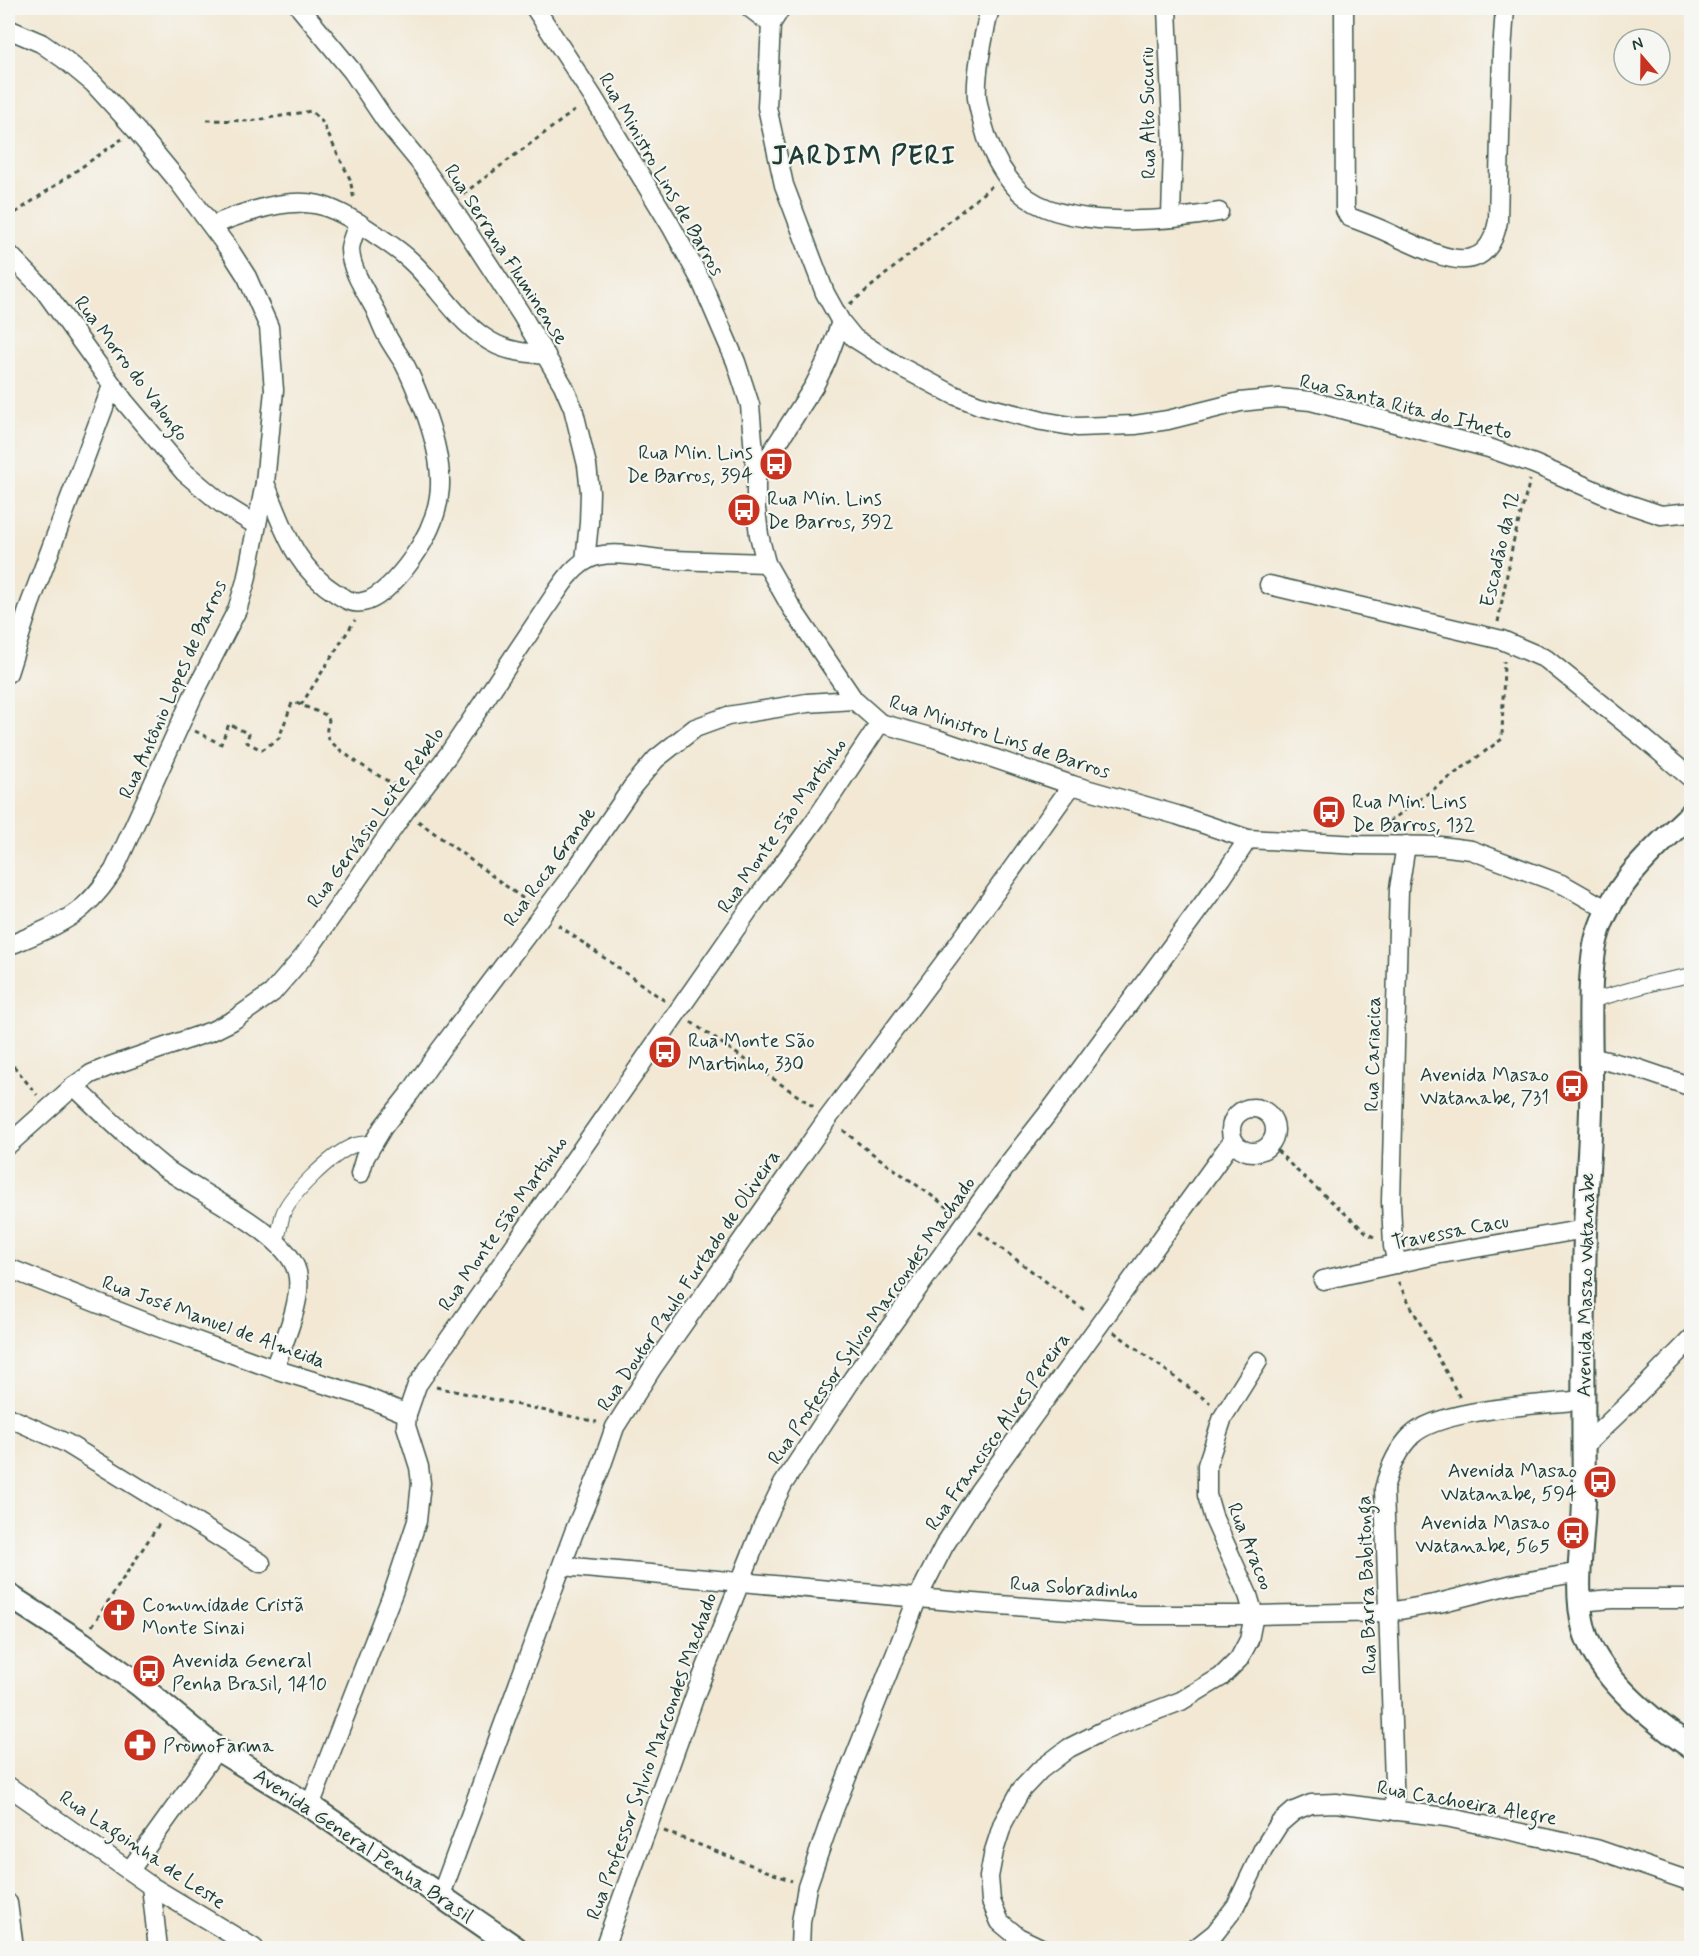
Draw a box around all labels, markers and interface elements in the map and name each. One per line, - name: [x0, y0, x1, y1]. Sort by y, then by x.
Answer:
- north arrow: [1612, 27, 1672, 87]
- text: N: [1629, 33, 1646, 56]
- street label: Rua Alto Sucuriu: [1134, 47, 1163, 179]
- street label: Rua Ministro Lins de Barros: [591, 68, 730, 282]
- district label: JARDIM PERI: [772, 140, 956, 174]
- street label: Rua Serrana Fluminense: [437, 159, 574, 350]
- street label: Rua Morro do Valongo: [66, 291, 194, 448]
- street label: Rua Santa Rita do Itueto: [1297, 368, 1515, 447]
- place label: Rua Min. Lins De Barros, 394: [626, 440, 753, 490]
- bus stop icon: Rua Min. Lins De Barros, 394: [758, 446, 794, 482]
- place label: Rua Min. Lins De Barros, 392: [767, 486, 894, 536]
- street label: Escadão da 12: [1474, 489, 1527, 610]
- bus stop icon: Rua Min. Lins De Barros, 392: [726, 492, 762, 528]
- street label: Rua Antônio Lopes de Barros: [113, 576, 234, 803]
- street label: Rua Ministro Lins de Barros: [886, 689, 1114, 786]
- street label: Rua Gervásio Leite Rebelo: [301, 722, 451, 914]
- street label: Rua Monte São Martinho: [711, 733, 853, 919]
- place label: Rua Min. Lins De Barros, 132: [1352, 789, 1475, 839]
- bus stop icon: Rua Min. Lins De Barros, 132: [1311, 794, 1347, 830]
- street label: Rua Roca Grande: [497, 801, 603, 932]
- street label: Rua Cariacica: [1359, 996, 1388, 1112]
- place label: Rua Monte São Martinho, 330: [688, 1028, 815, 1078]
- bus stop icon: Rua Monte São Martinho, 330: [647, 1034, 683, 1070]
- place label: Avenida Masao Watanabe, 731: [1420, 1062, 1549, 1112]
- bus stop icon: Avenida Masao Watanabe, 731: [1554, 1068, 1590, 1104]
- street label: Rua Monte São Martinho: [432, 1131, 574, 1317]
- street label: Rua Doutor Paulo Furtado de Oliveira: [591, 1145, 787, 1417]
- street label: Rua Professor Sylvio Marcondes Machado: [762, 1171, 983, 1470]
- street label: Avenida Masao Watanabe: [1571, 1173, 1602, 1397]
- street label: Travessa Cacu: [1389, 1208, 1511, 1257]
- street label: Rua José Manuel de Almeida: [98, 1269, 329, 1375]
- street label: Rua Francisco Alves Pereira: [919, 1327, 1077, 1536]
- place label: Avenida Masao Watanabe, 594: [1441, 1458, 1577, 1508]
- bus stop icon: Avenida Masao Watanabe, 594: [1582, 1464, 1618, 1500]
- street label: Rua Barra Babitonga: [1351, 1495, 1386, 1675]
- street label: Rua Aracoo: [1220, 1499, 1279, 1594]
- place label: Avenida Masao Watanabe, 565: [1415, 1510, 1550, 1560]
- bus stop icon: Avenida Masao Watanabe, 565: [1555, 1515, 1591, 1551]
- street label: Rua Sobradinho: [1009, 1571, 1139, 1606]
- street label: Rua Professor Sylvio Marcondes Machado: [581, 1589, 724, 1924]
- place label: Comunidade Cristã Monte Sinai: [142, 1592, 304, 1642]
- church icon: Comunidade Cristã Monte Sinai: [101, 1597, 137, 1633]
- place label: Avenida General Penha Brasil, 1410: [172, 1648, 327, 1698]
- bus stop icon: Avenida General Penha Brasil, 1410: [131, 1653, 167, 1689]
- pharmacy icon: PromoFarma: [122, 1727, 158, 1763]
- place label: PromoFarma: [163, 1733, 275, 1760]
- street label: Avenida General Penha Brasil: [248, 1762, 479, 1930]
- street label: Rua Cachoeira Alegre: [1374, 1774, 1559, 1835]
- street label: Rua Lagoinha de Leste: [52, 1784, 231, 1918]

